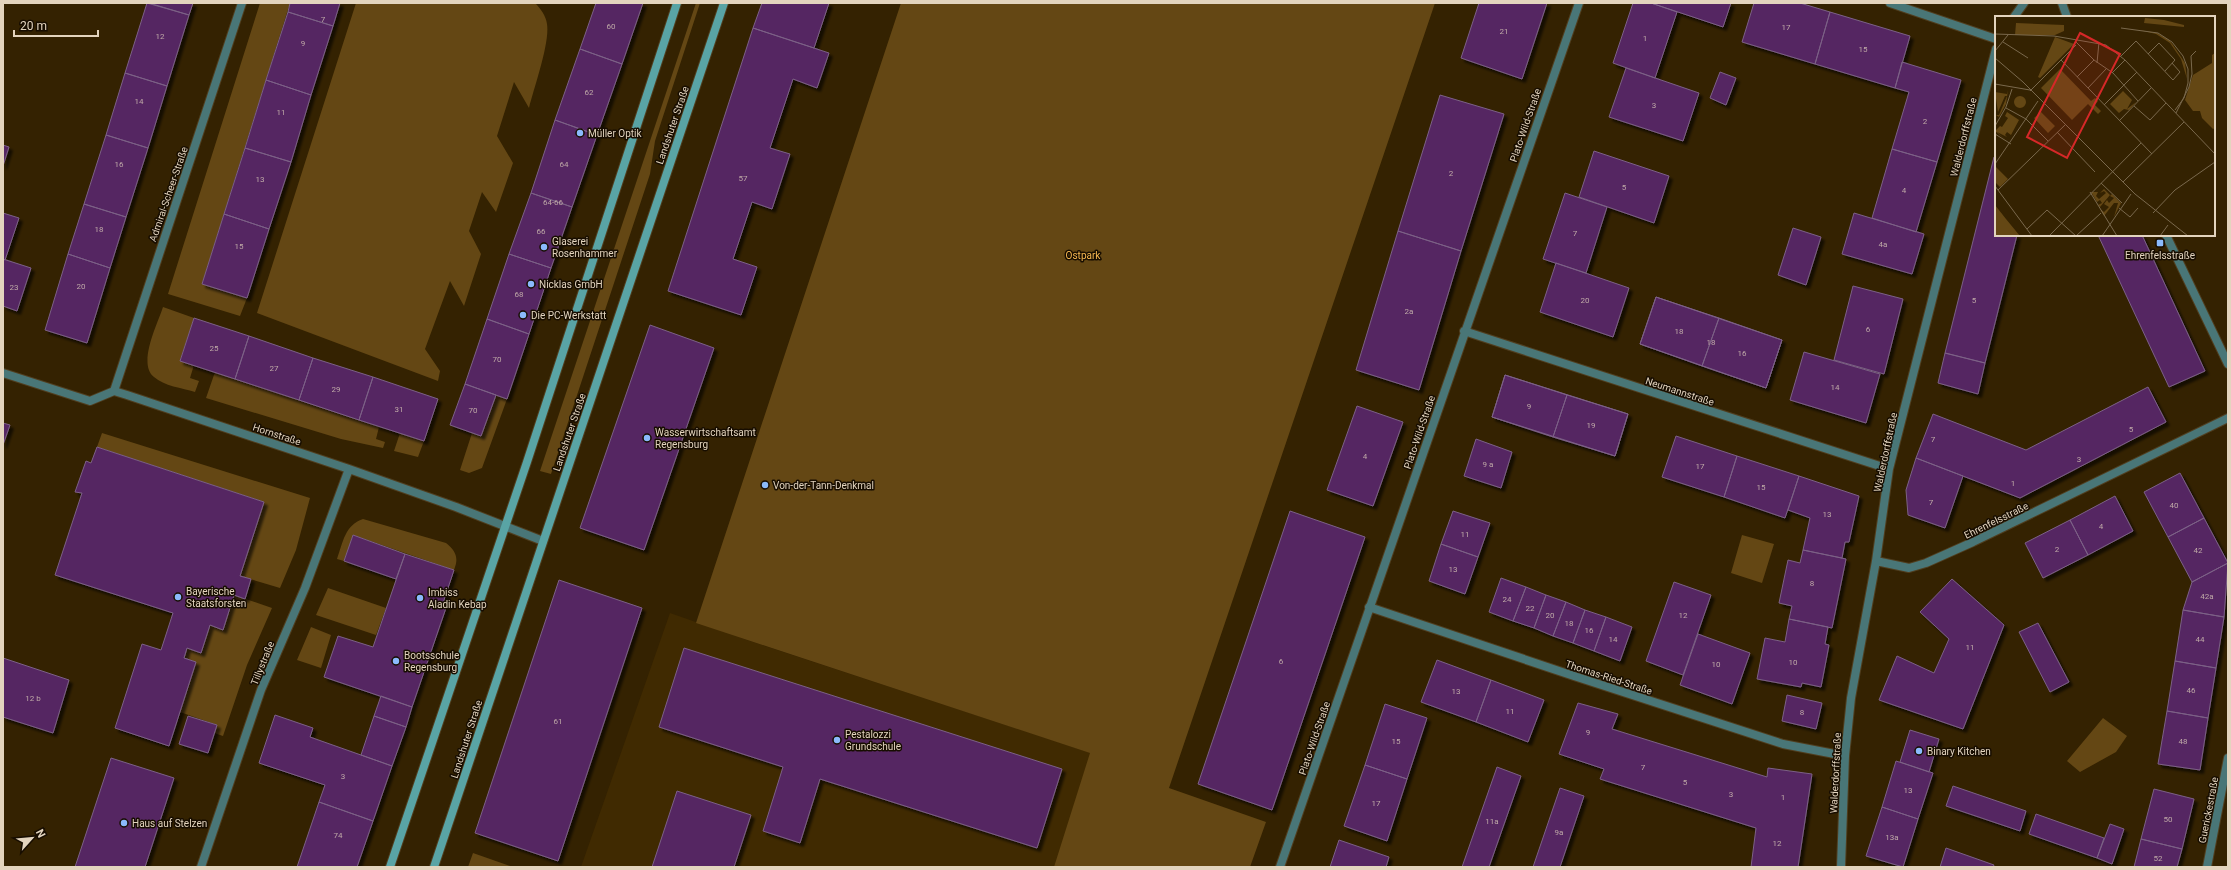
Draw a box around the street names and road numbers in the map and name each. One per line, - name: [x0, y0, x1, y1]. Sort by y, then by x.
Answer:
- street label: Landshuter Straße: [654, 85, 691, 166]
- street label: Plato-Wild-Straße: [1508, 87, 1543, 163]
- street label: Walderdorffstraße: [1948, 97, 1979, 178]
- street label: Admiral-Scheer-Straße: [147, 145, 190, 243]
- street label: Neumannstraße: [1644, 375, 1716, 408]
- street label: Landshuter Straße: [551, 392, 588, 473]
- street label: Plato-Wild-Straße: [1402, 394, 1437, 470]
- street label: Walderdorffstraße: [1872, 411, 1899, 493]
- street label: Hornstraße: [251, 422, 302, 447]
- street label: Ehrenfelsstraße: [1962, 500, 2030, 541]
- street label: Tillystraße: [249, 640, 276, 687]
- street label: Thomas-Ried-Straße: [1564, 658, 1654, 697]
- street label: Landshuter Straße: [449, 699, 484, 780]
- street label: Plato-Wild-Straße: [1297, 700, 1332, 776]
- street label: Walderdorffstraße: [1828, 732, 1843, 814]
- street label: Guerickestraße: [2197, 776, 2220, 844]

